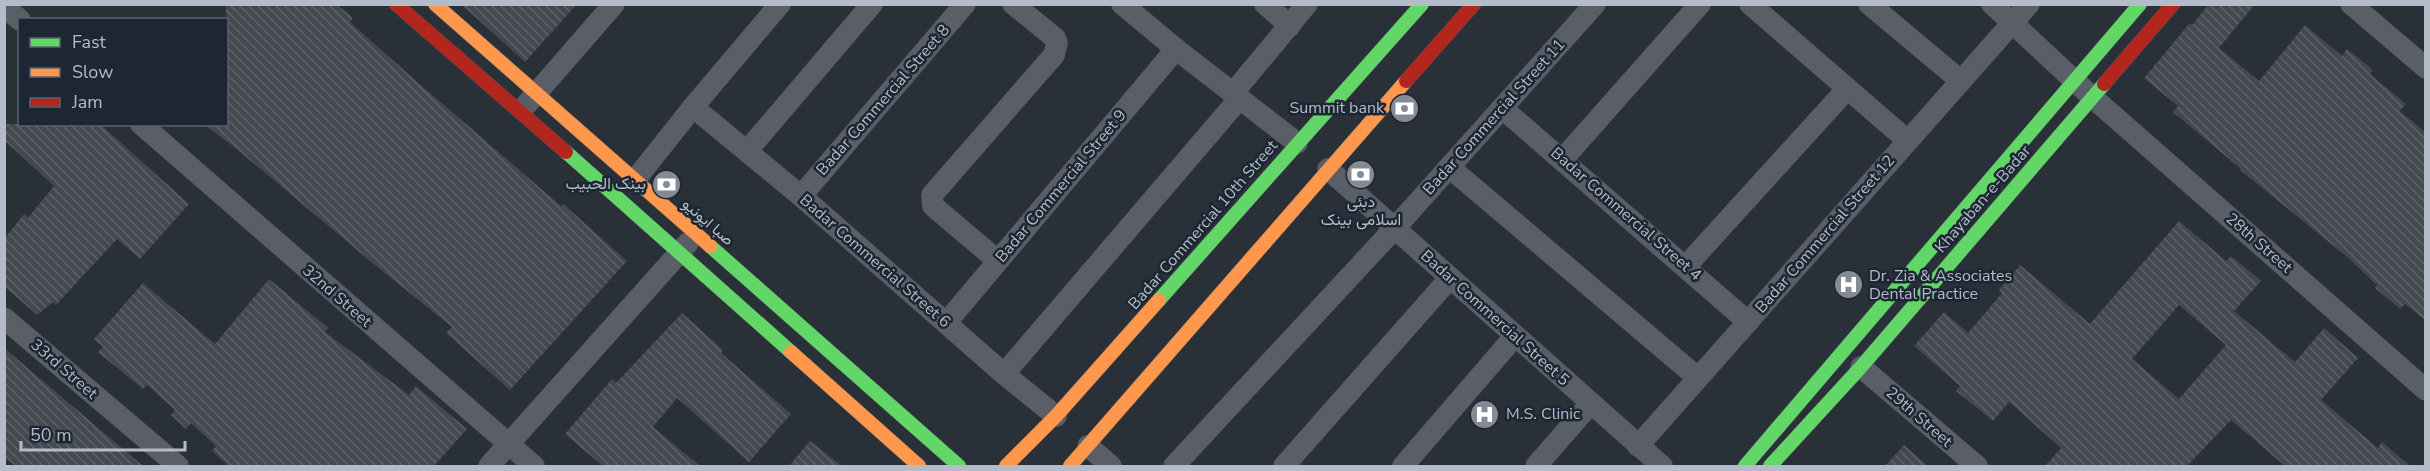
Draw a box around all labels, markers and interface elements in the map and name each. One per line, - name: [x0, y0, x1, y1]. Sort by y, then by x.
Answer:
- legend: [18, 18, 228, 126]
- street label: Badar Commercial Street 8: [811, 20, 955, 180]
- text: Fast: [72, 30, 107, 54]
- street label: Badar Commercial Street 11: [1418, 34, 1570, 200]
- text: Slow: [72, 60, 113, 84]
- text: Jam: [71, 90, 103, 114]
- bank icon: Summit bank: [1389, 92, 1421, 124]
- place label: Summit bank: [1289, 97, 1385, 119]
- street label: Badar Commercial Street 9: [990, 105, 1132, 267]
- street label: Badar Commercial 10th Street: [1123, 135, 1283, 314]
- street label: Khayaban-e-Badar: [1930, 140, 2036, 258]
- street label: Badar Commercial Street 4: [1546, 142, 1706, 286]
- street label: Badar Commercial Street 12: [1750, 150, 1900, 318]
- bank icon: دبئی اسلامی بینک: [1345, 158, 1377, 190]
- bank icon: بينک الحبيب: [651, 168, 683, 200]
- place label: بينک الحبيب: [565, 173, 646, 195]
- street label: Badar Commercial Street 6: [795, 189, 955, 333]
- place label: دبئی اسلامی بینک: [1321, 191, 1401, 231]
- street label: صبا ایونیو: [677, 193, 739, 251]
- street label: 28th Street: [2221, 208, 2297, 278]
- street label: Badar Commercial Street 5: [1416, 245, 1574, 391]
- street label: 32nd Street: [298, 260, 377, 333]
- place label: Dr. Zia & Associates Dental Practice: [1869, 265, 2012, 305]
- hospital icon: Dr. Zia & Associates Dental Practice: [1832, 269, 1864, 301]
- street label: 33rd Street: [26, 334, 102, 404]
- street label: 29th Street: [1881, 382, 1957, 452]
- hospital icon: M.S. Clinic: [1469, 398, 1501, 430]
- place label: M.S. Clinic: [1506, 403, 1581, 425]
- scale bar: [21, 414, 184, 452]
- text: 50 m: [30, 423, 72, 447]

